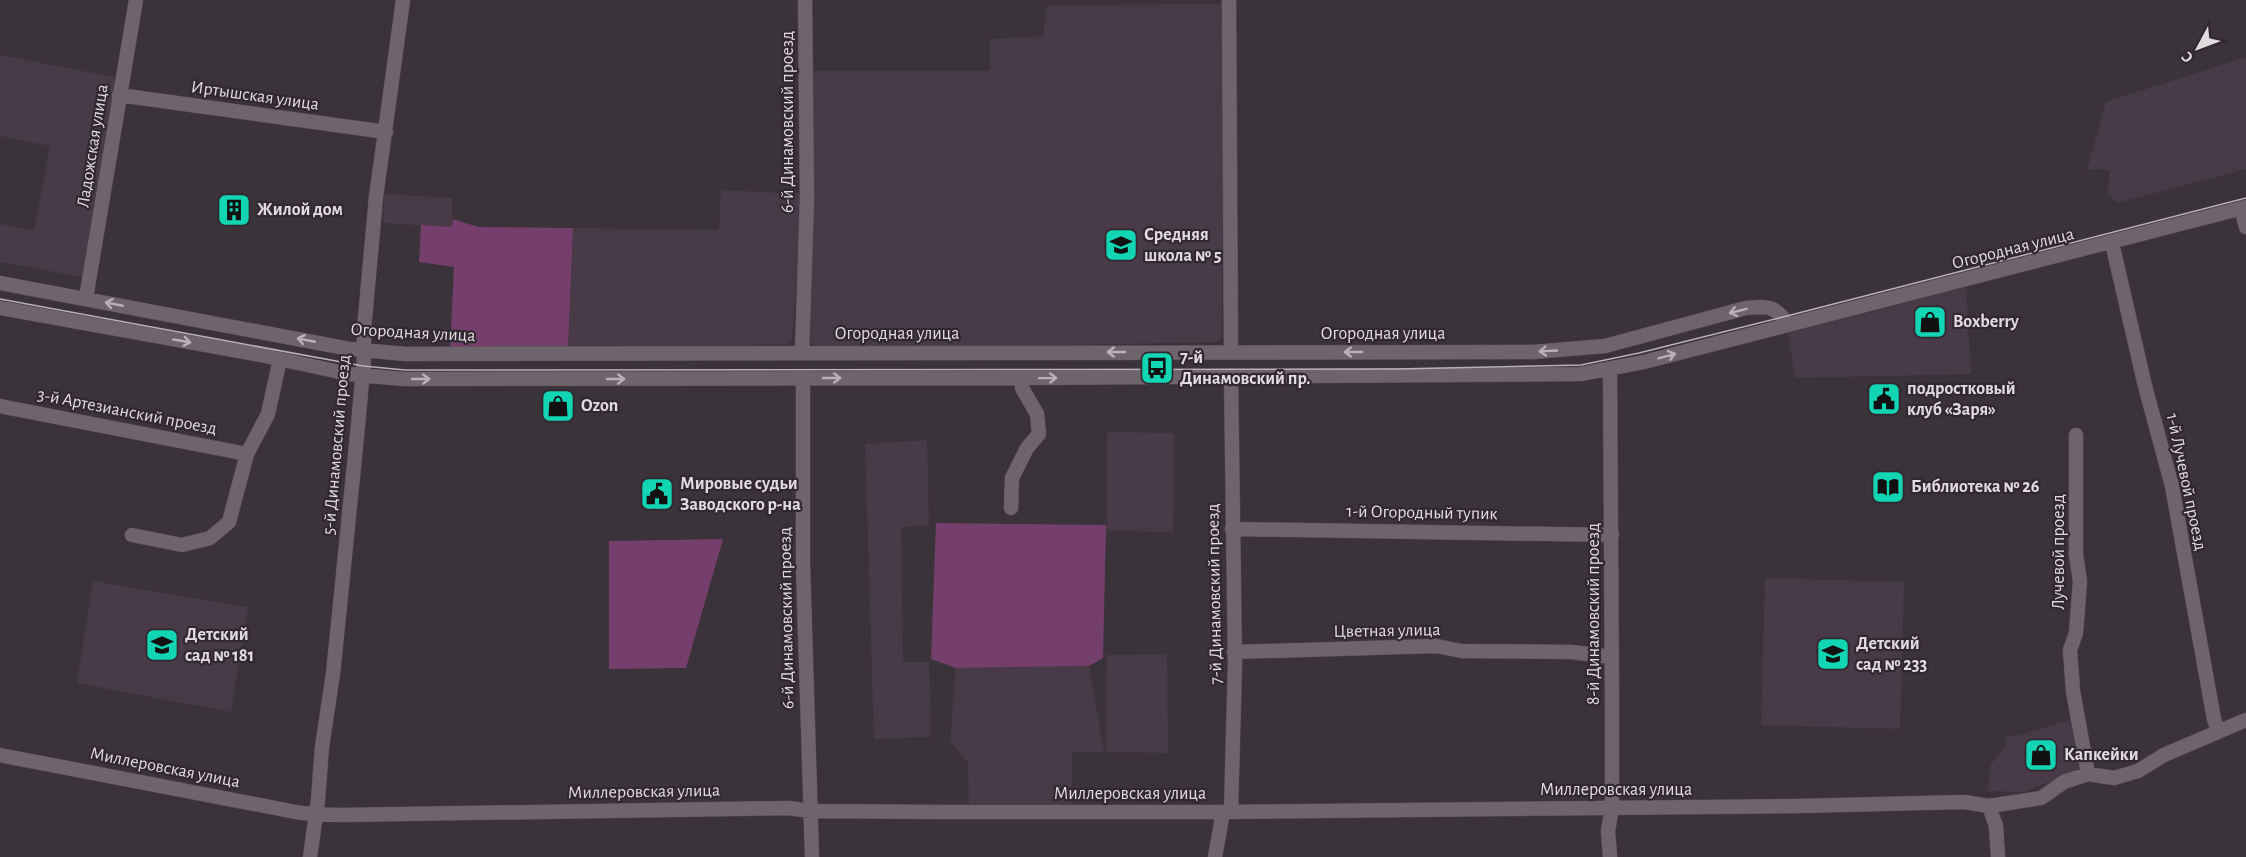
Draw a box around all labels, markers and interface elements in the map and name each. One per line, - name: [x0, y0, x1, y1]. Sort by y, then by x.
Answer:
- north arrow: [2168, 18, 2228, 78]
- street label: 6-й Динамовский проезд: [779, 31, 797, 213]
- text: С: [2178, 48, 2196, 66]
- street label: Иртышская улица: [190, 78, 320, 114]
- street label: Ладожская улица: [74, 83, 112, 209]
- building icon: Жилой дом: [216, 192, 252, 228]
- place label: Жилой дом: [257, 201, 343, 219]
- street label: Огородная улица: [1950, 225, 2076, 273]
- place label: Средняя школа № 5: [1144, 226, 1222, 265]
- school or university icon: Средняя школа № 5: [1103, 227, 1139, 263]
- one-way arrow: [105, 298, 125, 309]
- shop icon: Boxberry: [1912, 304, 1948, 340]
- one-way arrow: [1728, 305, 1747, 317]
- place label: Boxberry: [1953, 313, 2020, 331]
- street label: Огородная улица: [350, 321, 476, 345]
- street label: Огородная улица: [834, 325, 960, 343]
- street label: Огородная улица: [1320, 325, 1446, 343]
- one-way arrow: [297, 334, 316, 345]
- one-way arrow: [171, 336, 191, 347]
- one-way arrow: [1538, 345, 1558, 356]
- one-way arrow: [1106, 346, 1126, 358]
- one-way arrow: [1343, 346, 1363, 358]
- place label: 7-й Динамовский пр.: [1180, 349, 1310, 388]
- bus stop icon: 7-й Динамовский пр.: [1139, 350, 1175, 386]
- one-way arrow: [1657, 350, 1676, 362]
- street label: 5-й Динамовский проезд: [320, 354, 354, 536]
- one-way arrow: [821, 372, 841, 384]
- one-way arrow: [1037, 372, 1057, 384]
- one-way arrow: [410, 373, 430, 385]
- one-way arrow: [605, 373, 625, 385]
- place label: подростковый клуб «Заря»: [1907, 380, 2016, 419]
- public building icon: подростковый клуб «Заря»: [1866, 381, 1902, 417]
- street label: 3-й Артезианский проезд: [36, 386, 218, 438]
- shop icon: Ozon: [540, 388, 576, 424]
- place label: Ozon: [581, 397, 618, 415]
- street label: 1-й Лучевой проезд: [2163, 412, 2209, 552]
- library icon: Библиотека № 26: [1870, 469, 1906, 505]
- place label: Мировые судьи Заводского р-на: [680, 475, 801, 514]
- public building icon: Мировые судьи Заводского р-на: [639, 476, 675, 512]
- place label: Библиотека № 26: [1911, 478, 2040, 496]
- street label: Лучевой проезд: [2050, 494, 2068, 610]
- street label: 7-й Динамовский проезд: [1204, 503, 1226, 685]
- street label: 1-й Огородный тупик: [1346, 503, 1499, 523]
- street label: 8-й Динамовский проезд: [1585, 523, 1603, 705]
- street label: 6-й Динамовский проезд: [776, 527, 798, 709]
- street label: Цветная улица: [1333, 621, 1441, 641]
- place label: Детский сад № 181: [185, 626, 254, 665]
- school or university icon: Детский сад № 181: [144, 627, 180, 663]
- place label: Детский сад № 233: [1856, 635, 1928, 674]
- school or university icon: Детский сад № 233: [1815, 636, 1851, 672]
- shop icon: Капкейки: [2023, 737, 2059, 773]
- street label: Миллеровская улица: [88, 745, 242, 791]
- place label: Капкейки: [2064, 746, 2139, 764]
- street label: Миллеровская улица: [1540, 781, 1692, 799]
- street label: Миллеровская улица: [568, 782, 720, 802]
- street label: Миллеровская улица: [1054, 785, 1206, 803]

